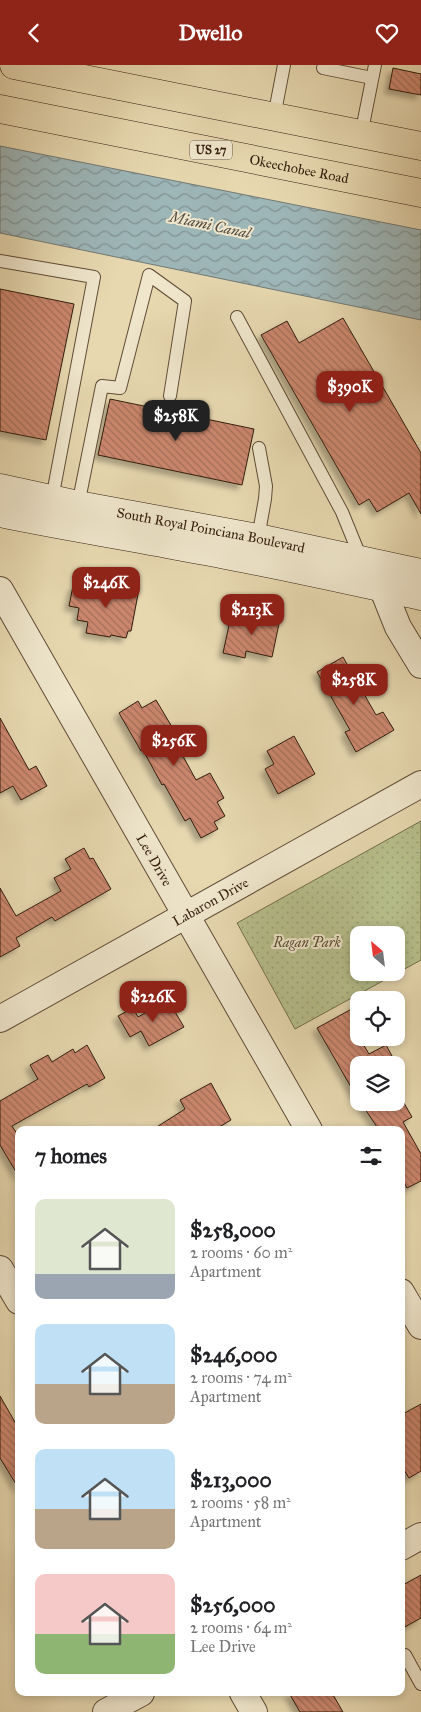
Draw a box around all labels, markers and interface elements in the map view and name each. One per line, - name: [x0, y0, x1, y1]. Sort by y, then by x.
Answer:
- icon: back: [20, 19, 48, 47]
- text: Dwello: [179, 19, 242, 46]
- icon: heart: [373, 19, 401, 47]
- road number: US 27: [190, 141, 232, 159]
- street label: Okeechobee Road: [248, 150, 350, 187]
- water label: Miami Canal: [166, 207, 254, 243]
- pin: $390K: [315, 371, 385, 413]
- text: $390K: [327, 377, 373, 396]
- pin: $258K: [141, 399, 211, 442]
- text: $258K: [154, 406, 198, 425]
- street label: South Royal Poinciana Boulevard: [115, 504, 307, 556]
- pin: $246K: [71, 567, 141, 609]
- text: $246K: [83, 573, 129, 592]
- pin: $213K: [217, 593, 287, 636]
- text: $213K: [231, 600, 273, 619]
- pin: $258K: [319, 663, 389, 706]
- text: $258K: [332, 670, 376, 689]
- pin: $256K: [139, 725, 209, 767]
- text: $256K: [152, 731, 196, 750]
- street label: Lee Drive: [133, 831, 176, 889]
- street label: Labaron Drive: [169, 873, 252, 930]
- north arrow: [350, 926, 405, 981]
- map controls: [350, 926, 405, 1111]
- park label: Ragan Park: [272, 934, 342, 951]
- pin: $226K: [118, 981, 188, 1023]
- text: $226K: [131, 987, 175, 1006]
- button: locate: [350, 991, 405, 1046]
- button: layers: [350, 1056, 405, 1111]
- icon: filters: [357, 1142, 385, 1170]
- text: 7 homes: [35, 1143, 107, 1169]
- text: $258,000: [190, 1217, 276, 1243]
- icon: home: [75, 1219, 135, 1279]
- text: 2 rooms · 60 m²: [190, 1243, 292, 1262]
- text: Apartment: [190, 1262, 262, 1281]
- text: $246,000: [190, 1342, 278, 1368]
- icon: home: [75, 1344, 135, 1404]
- text: 2 rooms · 74 m²: [190, 1368, 292, 1387]
- text: Apartment: [190, 1387, 262, 1406]
- text: $213,000: [190, 1467, 272, 1493]
- icon: home: [75, 1469, 135, 1529]
- text: 2 rooms · 58 m²: [190, 1493, 291, 1512]
- text: Apartment: [190, 1512, 262, 1531]
- text: $256,000: [190, 1592, 275, 1618]
- icon: home: [75, 1594, 135, 1654]
- text: 2 rooms · 64 m²: [190, 1618, 292, 1637]
- text: Lee Drive: [190, 1637, 256, 1656]

